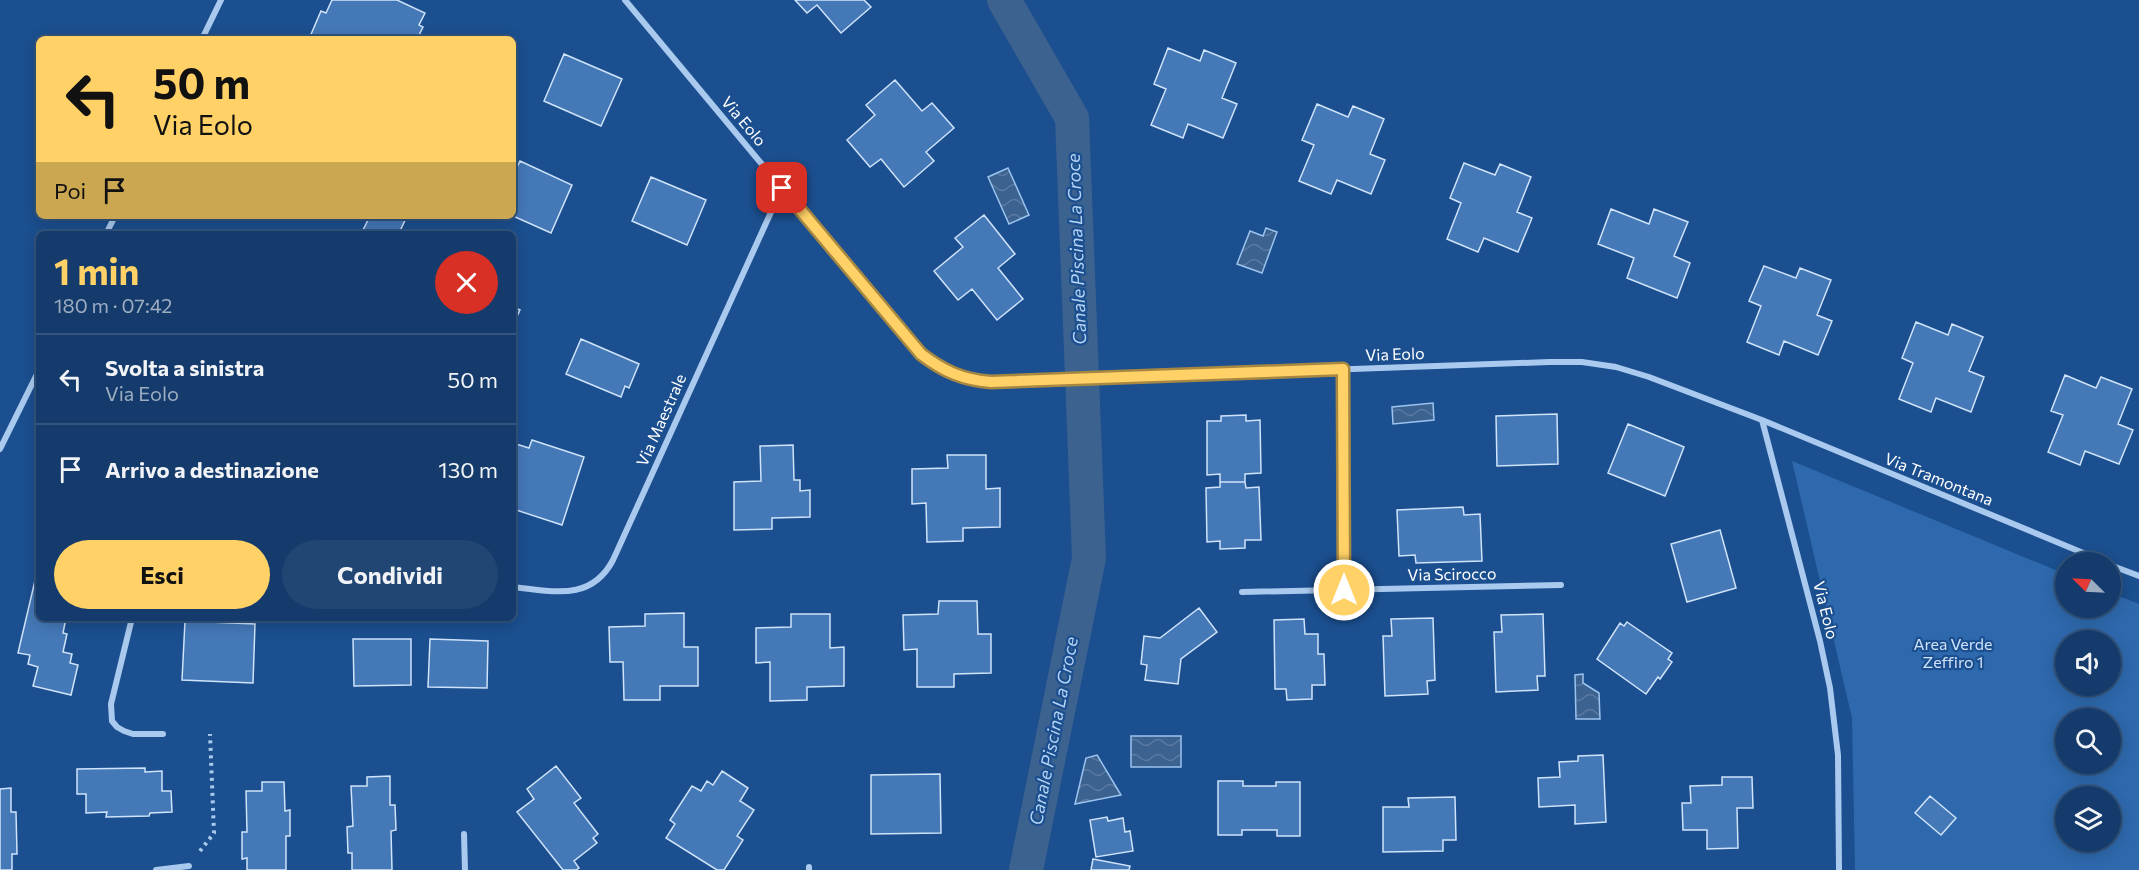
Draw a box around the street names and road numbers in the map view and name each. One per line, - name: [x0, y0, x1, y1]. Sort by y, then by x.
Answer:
- street label: Via Eolo: [718, 92, 771, 149]
- street label: Via Eolo: [1365, 343, 1425, 364]
- street label: Via Maestrale: [632, 371, 689, 469]
- street label: Via Tramontana: [1882, 448, 1996, 509]
- street label: Via Scirocco: [1407, 563, 1497, 584]
- street label: Via Eolo: [1810, 579, 1843, 641]

